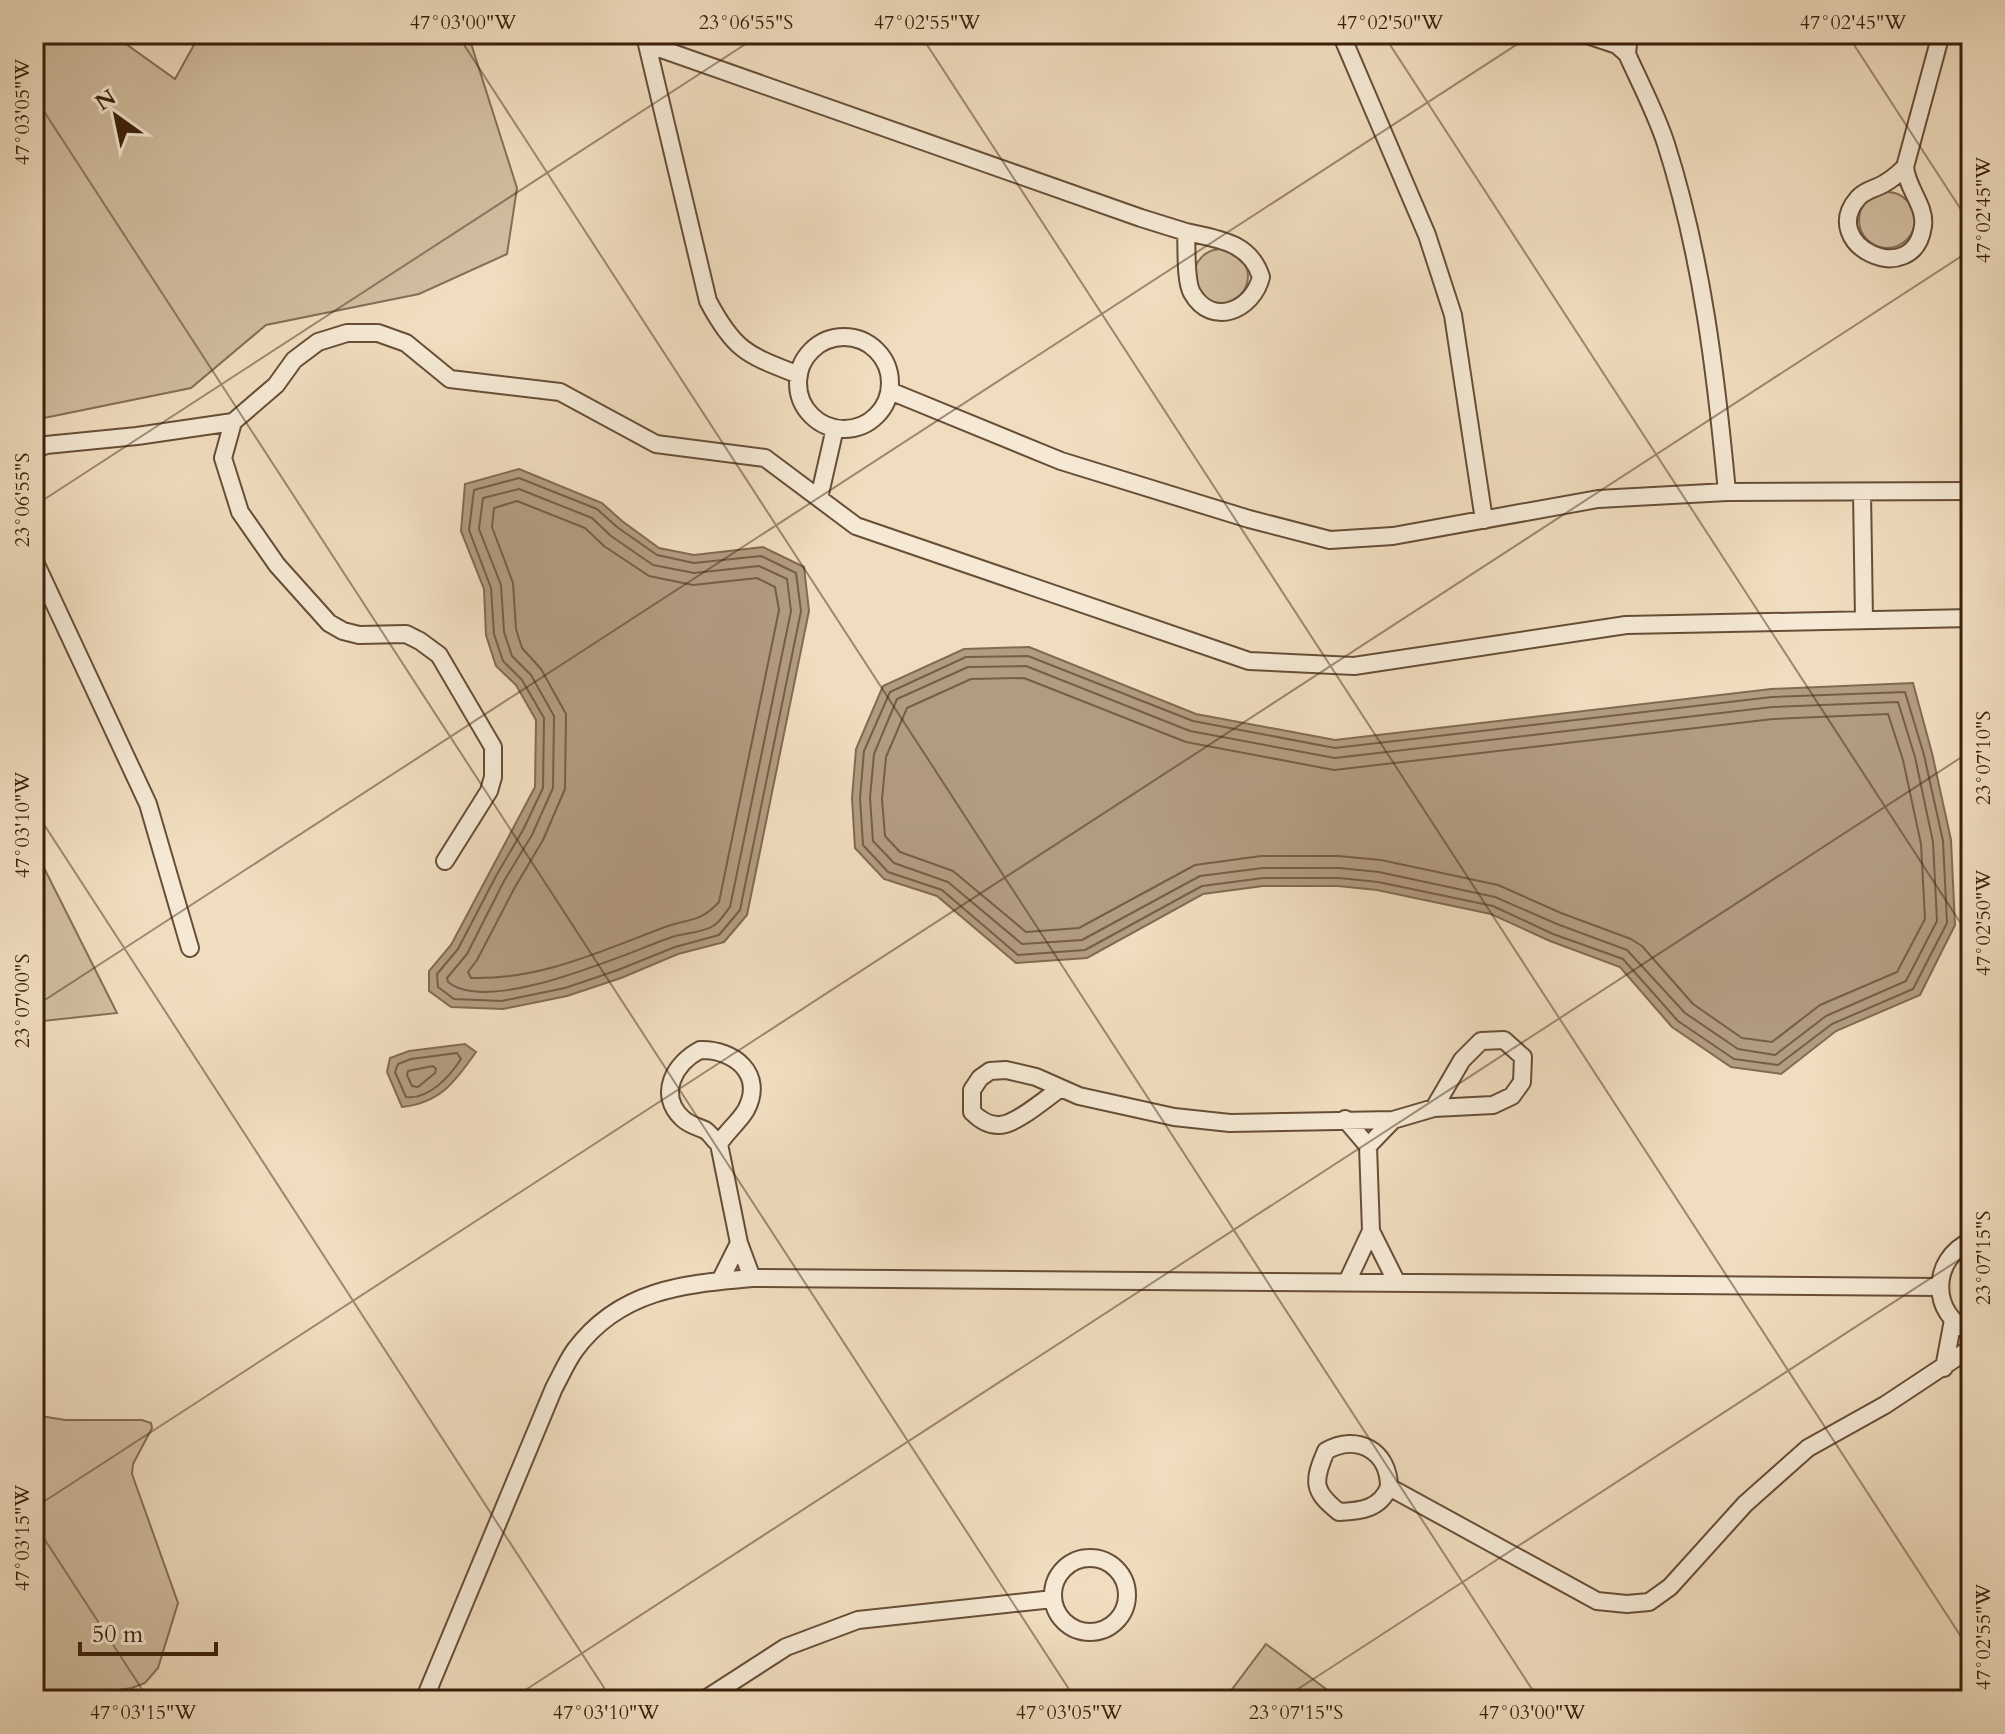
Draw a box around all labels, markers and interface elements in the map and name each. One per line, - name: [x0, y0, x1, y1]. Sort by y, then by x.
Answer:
- text: 47°03'00"W: [410, 9, 517, 36]
- text: 23°06'55"S: [699, 9, 793, 36]
- text: 47°02'55"W: [874, 9, 981, 36]
- text: 47°02'50"W: [1337, 9, 1444, 36]
- text: 47°02'45"W: [1800, 9, 1907, 36]
- text: 47°03'05"W: [9, 58, 36, 165]
- north arrow: [76, 76, 156, 156]
- text: N: [89, 82, 122, 118]
- text: 47°02'45"W: [1970, 156, 1997, 263]
- text: 23°06'55"S: [9, 453, 36, 547]
- text: 23°07'10"S: [1970, 711, 1997, 805]
- text: 47°03'10"W: [9, 771, 36, 878]
- text: 47°02'50"W: [1970, 869, 1997, 976]
- text: 23°07'00"S: [9, 954, 36, 1048]
- text: 23°07'15"S: [1970, 1211, 1997, 1305]
- text: 47°03'15"W: [9, 1484, 36, 1591]
- text: 47°02'55"W: [1970, 1583, 1997, 1690]
- scale bar: [80, 1606, 216, 1656]
- text: 50 m: [92, 1618, 144, 1651]
- text: 47°03'15"W: [90, 1699, 197, 1726]
- text: 47°03'10"W: [553, 1699, 660, 1726]
- text: 47°03'05"W: [1016, 1699, 1123, 1726]
- text: 23°07'15"S: [1249, 1699, 1343, 1726]
- text: 47°03'00"W: [1479, 1699, 1586, 1726]

